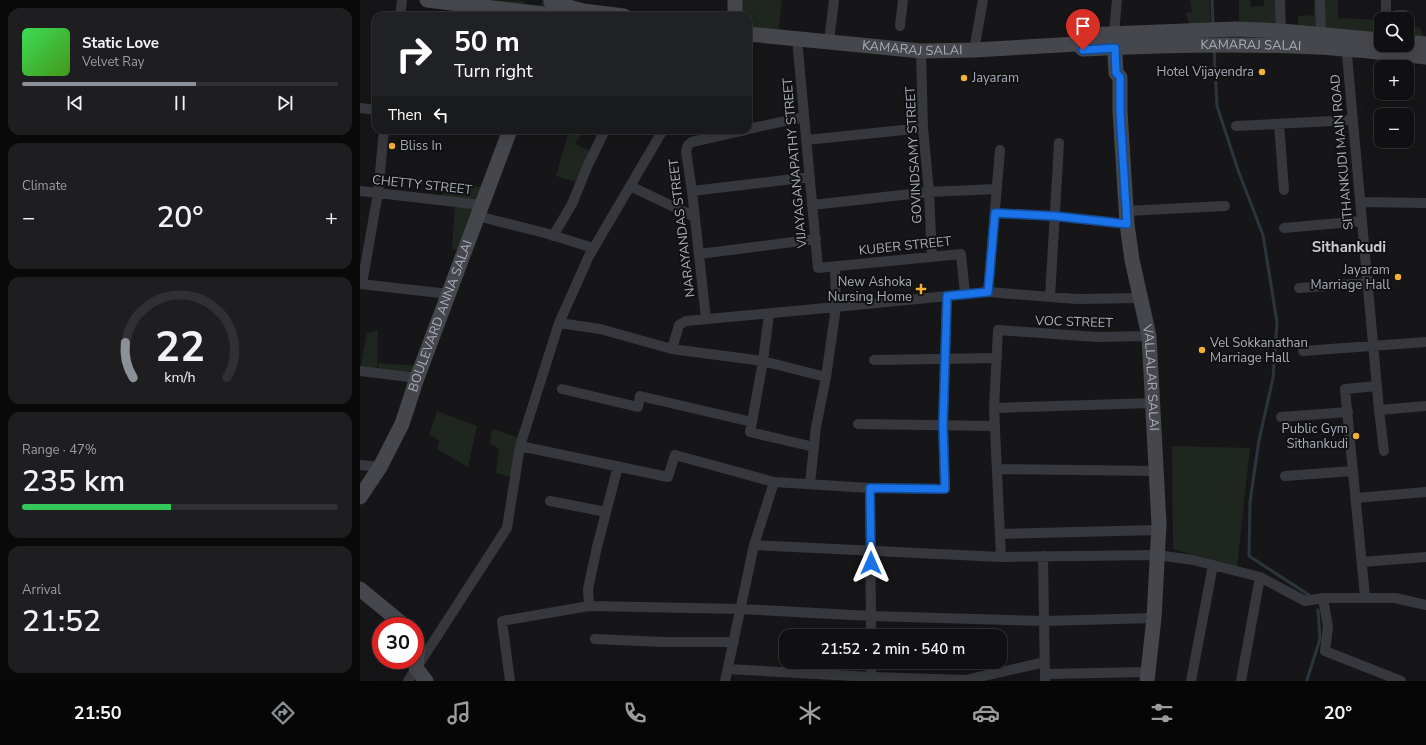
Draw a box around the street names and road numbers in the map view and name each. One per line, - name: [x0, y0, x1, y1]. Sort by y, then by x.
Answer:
- street label: KAMARAJ SALAI: [861, 36, 963, 60]
- street label: KAMARAJ SALAI: [1200, 36, 1302, 55]
- street label: SITHANKUDI MAIN ROAD: [1326, 73, 1358, 231]
- street label: VIJAYAGANAPATHY STREET: [779, 77, 812, 250]
- street label: GOVINDSAMY STREET: [901, 86, 927, 224]
- street label: NARAYANDAS STREET: [665, 157, 699, 298]
- street label: CHETTY STREET: [371, 171, 473, 199]
- street label: KUBER STREET: [858, 232, 952, 260]
- street label: BOULEVARD ANNA SALAI: [404, 237, 477, 394]
- street label: VOC STREET: [1034, 312, 1113, 332]
- street label: VALLALAR SALAI: [1138, 322, 1163, 431]

